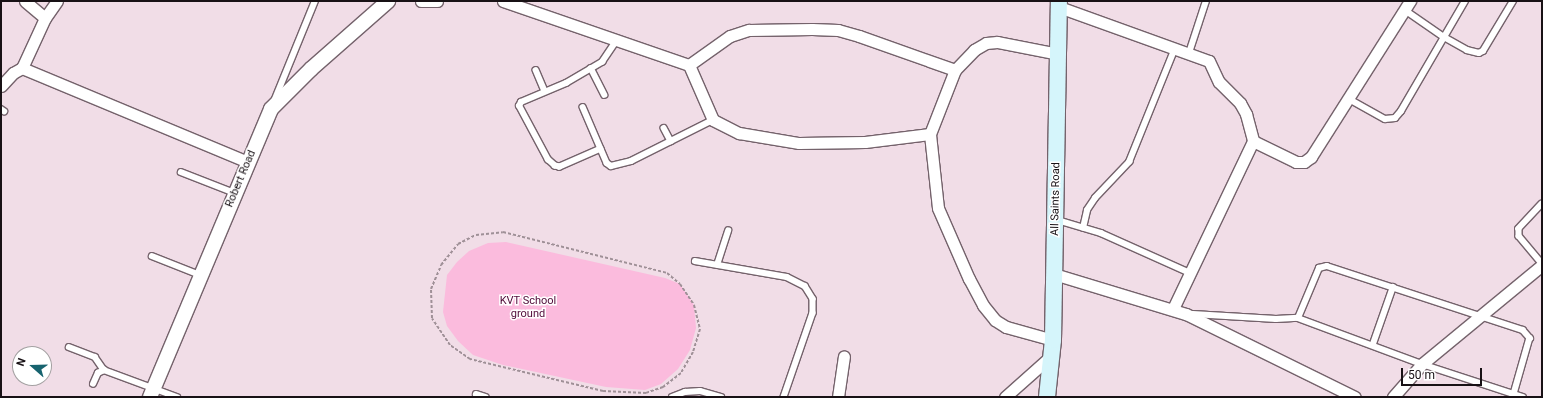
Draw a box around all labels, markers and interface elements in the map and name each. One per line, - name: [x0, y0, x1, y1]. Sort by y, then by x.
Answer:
- street label: Robert Road: [223, 149, 259, 209]
- street label: All Saints Road: [1049, 162, 1063, 236]
- park label: KVT School ground: [500, 295, 556, 321]
- north arrow: [12, 346, 52, 386]
- text: N: [14, 356, 29, 368]
- scale bar: [1403, 360, 1484, 386]
- text: 50 m: [1408, 368, 1435, 382]

